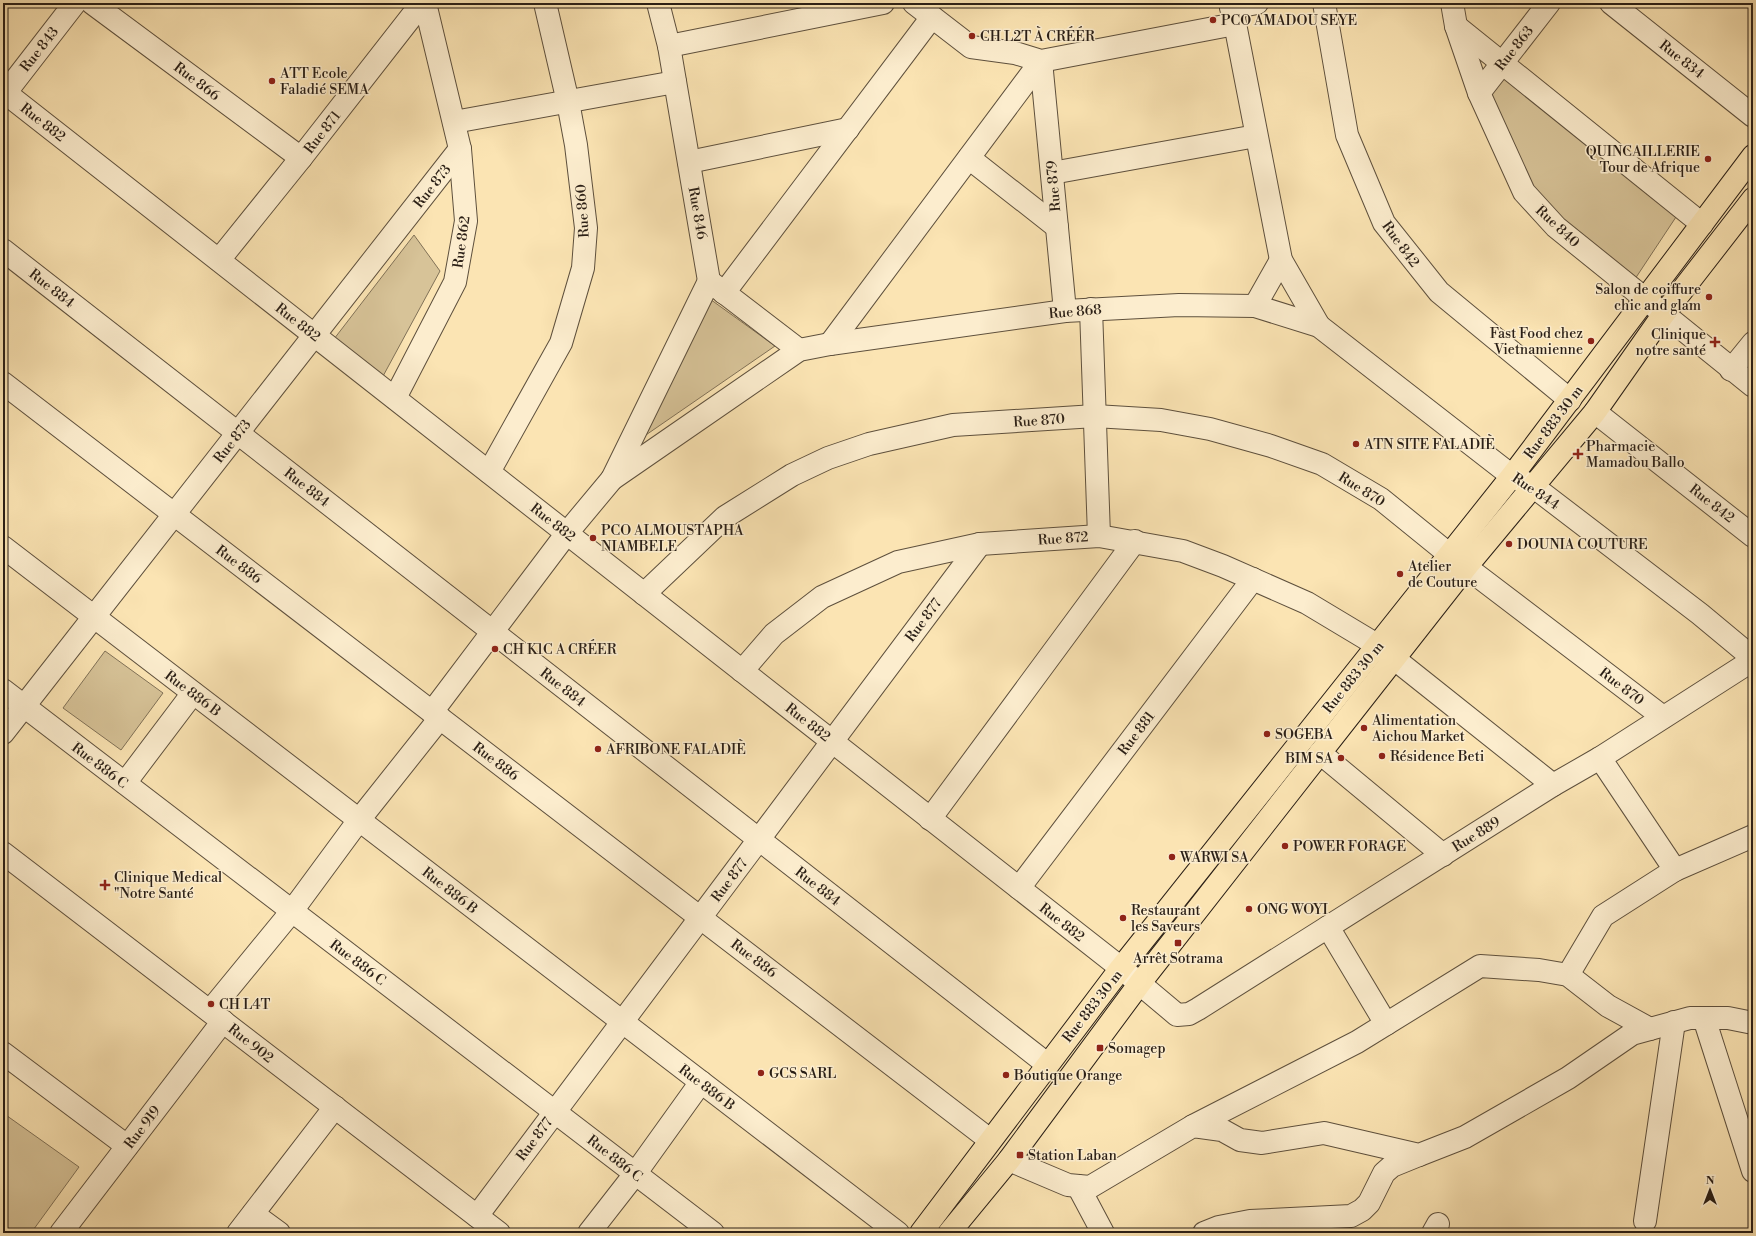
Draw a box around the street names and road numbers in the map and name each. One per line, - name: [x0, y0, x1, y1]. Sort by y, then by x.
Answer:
- street label: Rue 863: [1492, 22, 1538, 75]
- street label: Rue 843: [17, 23, 63, 76]
- street label: Rue 834: [1655, 37, 1708, 83]
- street label: Rue 866: [170, 59, 223, 105]
- street label: Rue 882: [16, 99, 69, 146]
- street label: Rue 871: [300, 108, 345, 158]
- street label: Rue 879: [1043, 160, 1065, 212]
- street label: Rue 873: [410, 161, 456, 212]
- street label: Rue 860: [572, 183, 594, 238]
- street label: Rue 846: [684, 185, 711, 241]
- street label: Rue 840: [1531, 202, 1583, 252]
- street label: Rue 862: [449, 215, 475, 269]
- street label: Rue 842: [1377, 218, 1423, 271]
- street label: Rue 884: [25, 265, 78, 312]
- street label: Rue 882: [271, 299, 324, 346]
- street label: Rue 868: [1048, 301, 1102, 323]
- street label: Rue 883 30 m: [1520, 382, 1587, 463]
- street label: Rue 870: [1012, 410, 1066, 432]
- street label: Rue 873: [210, 416, 256, 467]
- street label: Rue 884: [280, 464, 333, 511]
- street label: Rue 870: [1335, 468, 1388, 511]
- street label: Rue 844: [1508, 469, 1563, 514]
- street label: Rue 842: [1685, 480, 1738, 527]
- street label: Rue 882: [526, 499, 579, 546]
- street label: Rue 872: [1037, 528, 1089, 550]
- street label: Rue 886: [212, 542, 265, 588]
- street label: Rue 877: [902, 595, 946, 646]
- street label: Rue 883 30 m: [1319, 638, 1388, 717]
- street label: Rue 884: [536, 664, 589, 711]
- street label: Rue 870: [1595, 664, 1648, 710]
- street label: Rue 886 B: [161, 667, 224, 721]
- street label: Rue 882: [781, 699, 834, 746]
- street label: Rue 881: [1114, 708, 1159, 759]
- street label: Rue 886 C: [68, 739, 131, 793]
- street label: Rue 886: [469, 739, 522, 785]
- street label: Rue 889: [1449, 813, 1504, 857]
- street label: Rue 877: [708, 855, 752, 906]
- street label: Rue 886 B: [418, 863, 481, 918]
- street label: Rue 884: [791, 863, 844, 910]
- street label: Rue 882: [1035, 899, 1088, 946]
- street label: Rue 886 C: [326, 936, 389, 990]
- street label: Rue 886: [727, 936, 780, 982]
- street label: Rue 883 30 m: [1059, 967, 1127, 1047]
- street label: Rue 902: [224, 1020, 277, 1067]
- street label: Rue 886 B: [675, 1061, 738, 1115]
- street label: Rue 919: [121, 1102, 165, 1153]
- street label: Rue 877: [513, 1114, 557, 1165]
- street label: Rue 886 C: [583, 1131, 646, 1186]

